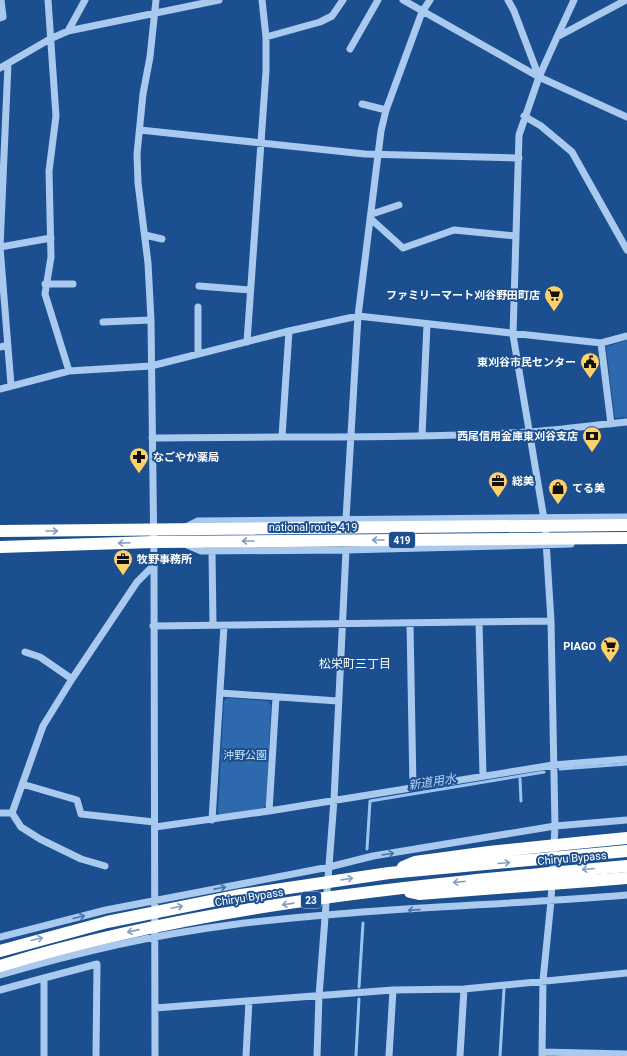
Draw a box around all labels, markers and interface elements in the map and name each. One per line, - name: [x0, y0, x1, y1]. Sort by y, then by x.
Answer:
- supermarket icon: ファミリーマート刈谷野田町店: [543, 284, 565, 312]
- place label: ファミリーマート刈谷野田町店: [386, 289, 540, 302]
- public building icon: 東刈谷市民センター: [579, 351, 601, 379]
- place label: 東刈谷市民センター: [477, 356, 576, 369]
- bank icon: 西尾信用金庫東刈谷支店: [581, 425, 603, 453]
- place label: 西尾信用金庫東刈谷支店: [457, 430, 578, 443]
- pharmacy icon: なごやか薬局: [128, 446, 150, 474]
- place label: なごやか薬局: [153, 451, 219, 464]
- office icon: 総美: [487, 470, 509, 498]
- place label: 総美: [512, 475, 534, 488]
- shop icon: てる美: [547, 477, 569, 505]
- place label: てる美: [572, 482, 605, 495]
- street label: national route 419: [269, 521, 357, 534]
- one-way arrow: [45, 527, 58, 535]
- road number: 419: [389, 532, 415, 548]
- one-way arrow: [372, 536, 385, 544]
- one-way arrow: [242, 537, 255, 545]
- one-way arrow: [118, 539, 131, 547]
- office icon: 牧野事務所: [112, 548, 134, 576]
- place label: 牧野事務所: [136, 553, 192, 566]
- supermarket icon: PIAGO: [599, 635, 621, 663]
- place label: PIAGO: [563, 640, 596, 653]
- district label: 松栄町三丁目: [319, 657, 391, 671]
- park label: 沖野公園: [223, 749, 267, 762]
- water label: 新道用水: [407, 771, 459, 793]
- street label: Chiryu Bypass: [537, 849, 607, 868]
- one-way arrow: [381, 850, 394, 858]
- one-way arrow: [497, 859, 510, 866]
- one-way arrow: [582, 866, 595, 873]
- one-way arrow: [340, 875, 353, 883]
- one-way arrow: [453, 878, 466, 885]
- one-way arrow: [213, 884, 226, 892]
- street label: Chiryu Bypass: [214, 886, 285, 909]
- road number: 23: [301, 892, 321, 908]
- one-way arrow: [282, 900, 295, 908]
- one-way arrow: [171, 902, 184, 910]
- one-way arrow: [408, 906, 421, 914]
- one-way arrow: [72, 913, 85, 921]
- one-way arrow: [126, 927, 139, 935]
- one-way arrow: [30, 935, 43, 943]

